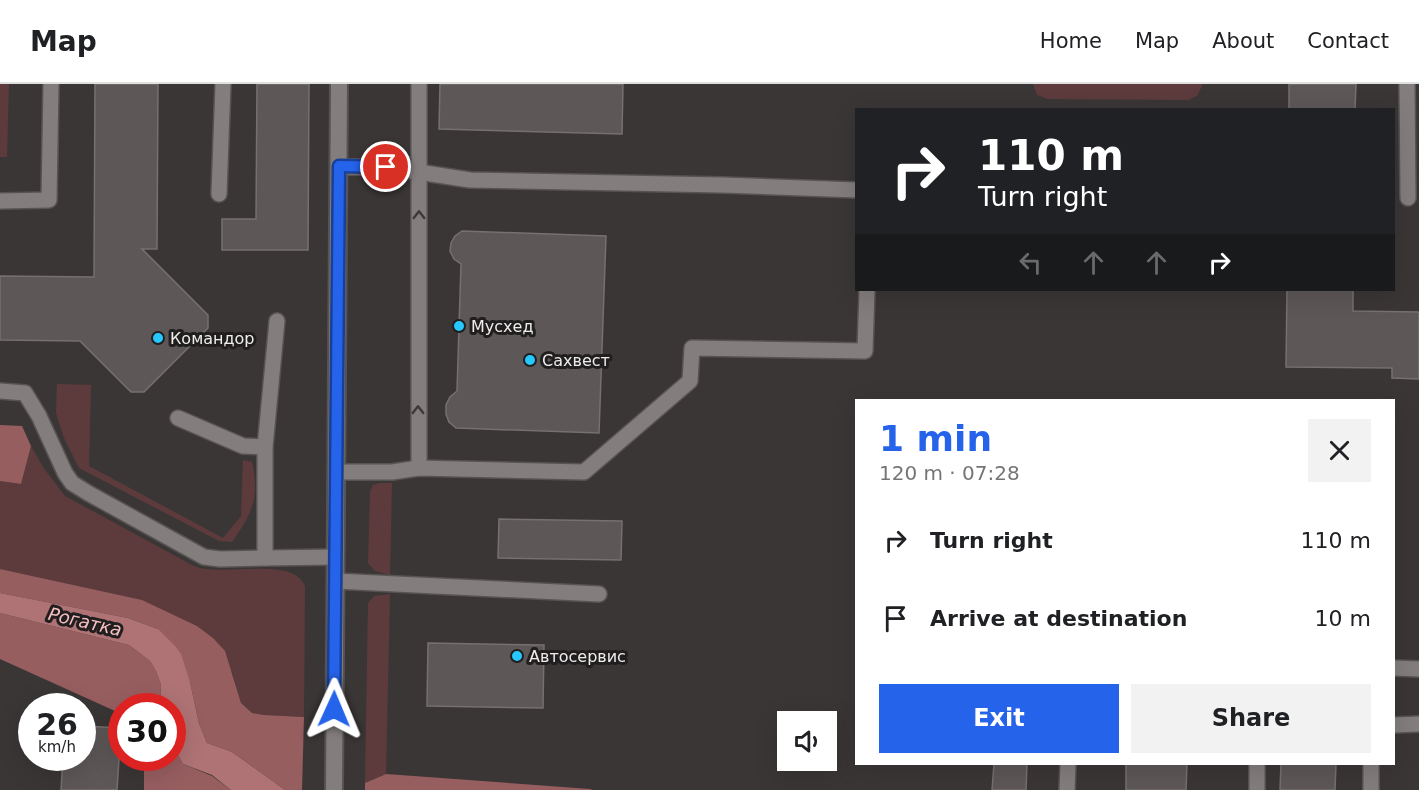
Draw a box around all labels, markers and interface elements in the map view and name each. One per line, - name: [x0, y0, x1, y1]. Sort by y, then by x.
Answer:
- text: Map: [30, 25, 97, 58]
- text: Home: [1040, 29, 1102, 53]
- text: Map: [1135, 29, 1179, 53]
- text: About: [1212, 29, 1274, 53]
- text: Contact: [1307, 29, 1389, 53]
- text: 110 m: [978, 131, 1124, 180]
- icon: right: [879, 132, 957, 210]
- pin: [360, 141, 411, 192]
- icon: arrive: [369, 150, 402, 183]
- text: Turn right: [978, 181, 1107, 212]
- one-way arrow: [413, 210, 425, 219]
- icon: left: [1014, 246, 1047, 279]
- icon: ahead: [1077, 246, 1110, 279]
- icon: ahead: [1140, 246, 1173, 279]
- icon: right: [1203, 246, 1236, 279]
- place label: Мусхед: [471, 317, 533, 336]
- marker: Мусхед: [452, 319, 466, 333]
- place label: Командор: [170, 329, 255, 348]
- marker: Командор: [151, 331, 165, 345]
- place label: Сахвест: [542, 351, 610, 370]
- marker: Сахвест: [523, 353, 537, 367]
- one-way arrow: [412, 405, 424, 414]
- text: 1 min: [879, 418, 992, 459]
- button: close: [1308, 419, 1371, 482]
- text: 120 m · 07:28: [879, 461, 1020, 485]
- icon: right: [879, 524, 912, 557]
- text: Turn right: [930, 528, 1053, 553]
- text: 110 m: [1301, 528, 1371, 553]
- icon: arrive: [879, 602, 912, 635]
- water label: Рогатка: [46, 603, 124, 640]
- text: Arrive at destination: [930, 606, 1187, 631]
- text: 10 m: [1315, 606, 1371, 631]
- place label: Автосервис: [529, 647, 626, 666]
- marker: Автосервис: [510, 649, 524, 663]
- position arrow: [302, 677, 366, 741]
- button: Exit: [879, 684, 1119, 753]
- button: Share: [1131, 684, 1371, 753]
- speed limit sign: 30: [108, 693, 186, 771]
- text: 26: [36, 707, 78, 742]
- map controls: [777, 711, 837, 771]
- button: sound: [777, 711, 837, 771]
- text: km/h: [38, 738, 76, 756]

